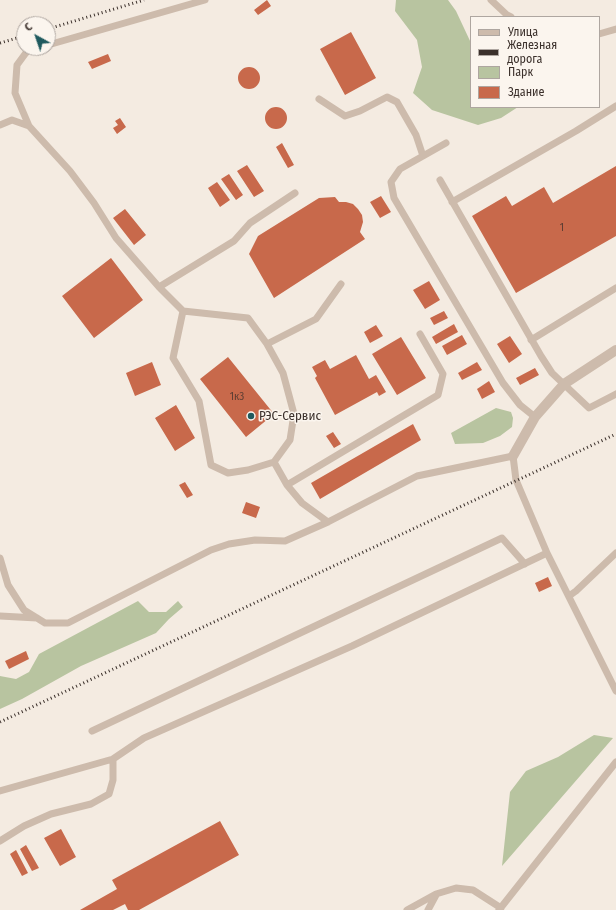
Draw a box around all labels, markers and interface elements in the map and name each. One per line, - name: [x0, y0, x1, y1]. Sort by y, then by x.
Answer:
- north arrow: [16, 16, 56, 56]
- legend: [470, 16, 600, 108]
- text: С: [22, 20, 35, 34]
- text: Улица: [508, 25, 538, 39]
- text: Железная дорога: [507, 38, 557, 66]
- text: Парк: [508, 65, 533, 79]
- text: Здание: [508, 85, 544, 99]
- house number: 1: [560, 221, 564, 235]
- house number: 1к3: [230, 390, 244, 404]
- place label: РЭС-Сервис: [259, 408, 321, 424]
- marker: РЭС-Сервис: [246, 411, 256, 421]

